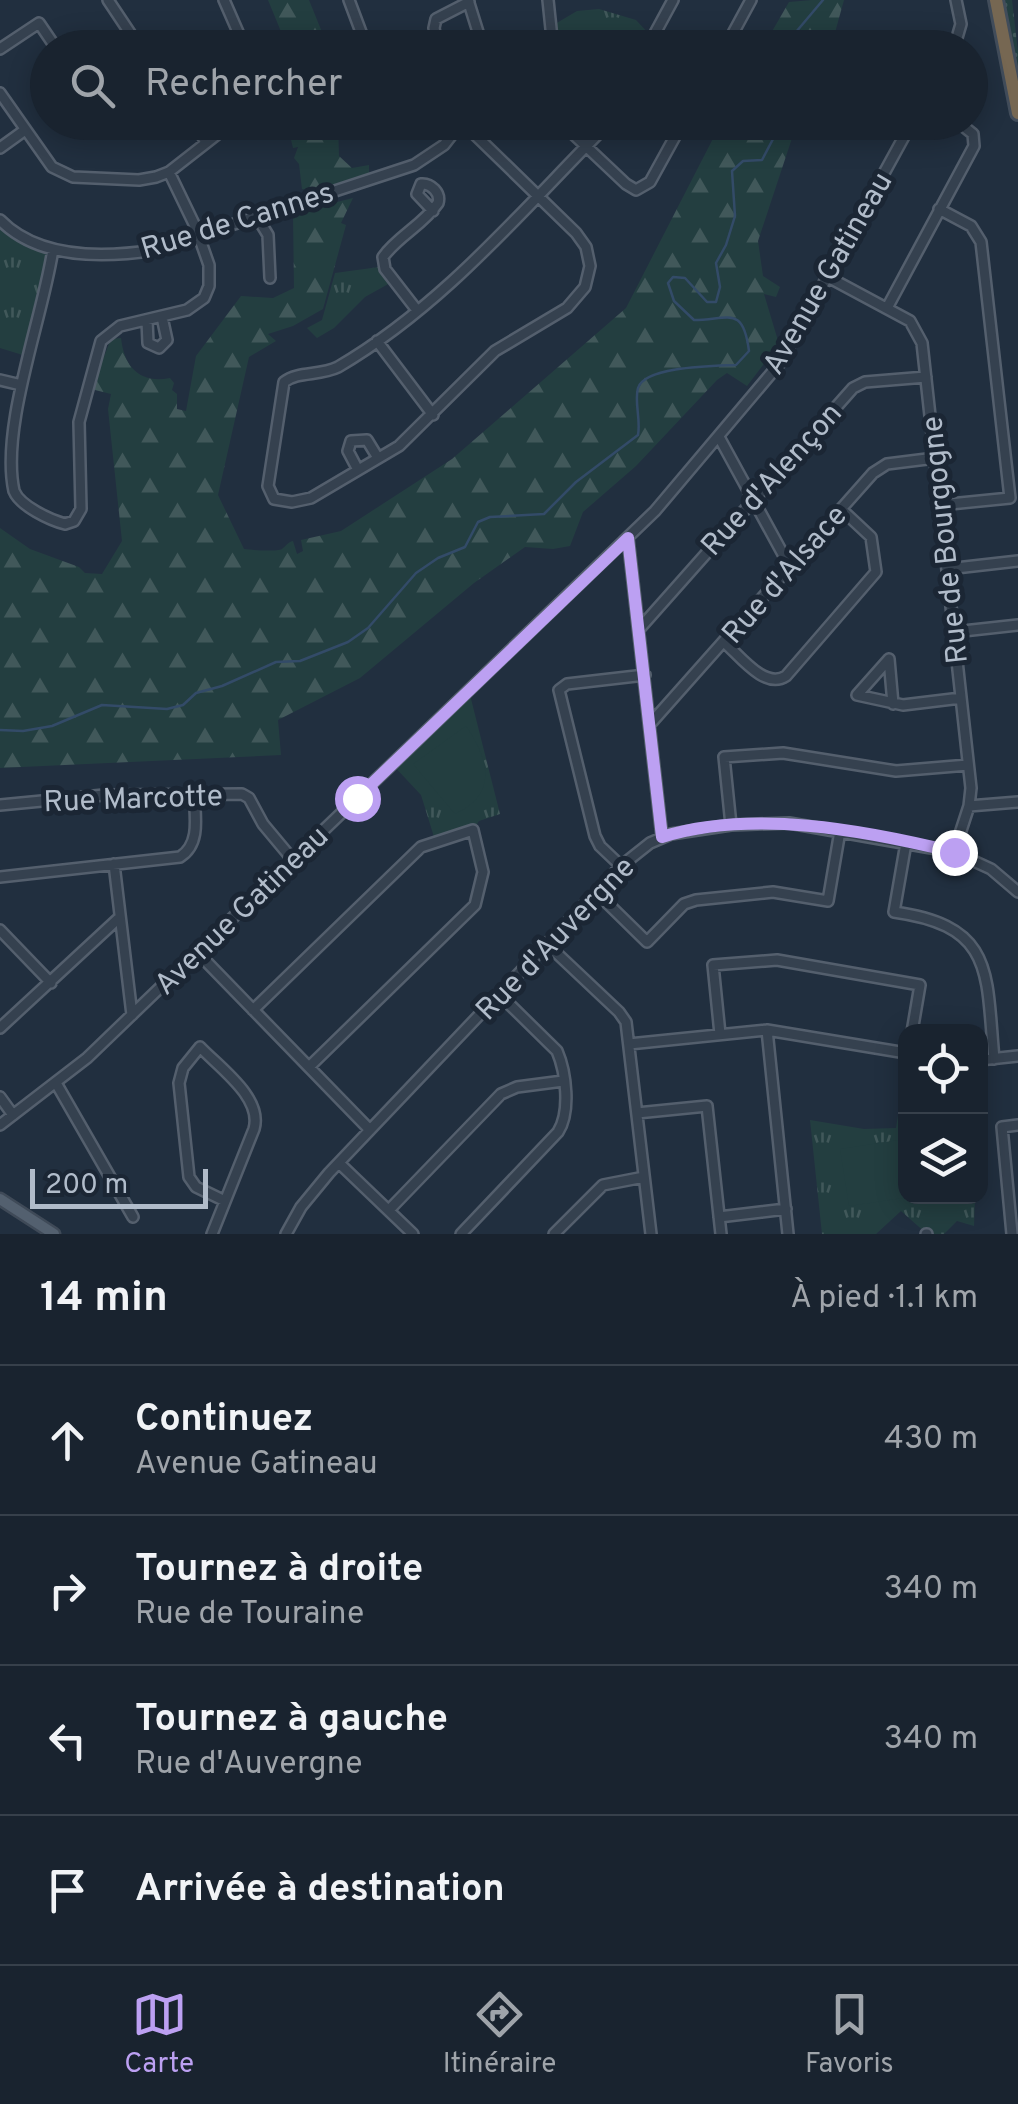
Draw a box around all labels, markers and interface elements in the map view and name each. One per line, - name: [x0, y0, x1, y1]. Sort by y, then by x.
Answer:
- search box: [30, 30, 988, 140]
- icon: search: [65, 58, 120, 113]
- text: Rechercher: [145, 61, 343, 110]
- street label: Avenue Gatineau: [756, 166, 902, 382]
- street label: Rue de Cannes: [137, 176, 339, 269]
- street label: Rue d'Alençon: [694, 396, 851, 565]
- street label: Rue de Bourgogne: [915, 414, 978, 665]
- street label: Rue d'Alsace: [715, 498, 856, 653]
- route start: [335, 776, 381, 822]
- street label: Rue Marcotte: [43, 779, 223, 822]
- street label: Avenue Gatineau: [148, 819, 337, 1004]
- route end: [932, 830, 978, 876]
- street label: Rue d'Auvergne: [469, 850, 644, 1029]
- map controls: [898, 1024, 988, 1204]
- button: locate: [898, 1024, 988, 1114]
- button: layers: [898, 1114, 988, 1204]
- scale bar: [30, 1164, 208, 1208]
- text: 200 m: [45, 1168, 128, 1204]
- text: 14 min: [40, 1273, 168, 1326]
- text: À pied · 1.1 km: [790, 1279, 978, 1319]
- text: Continuez: [135, 1396, 313, 1445]
- icon: ahead: [40, 1413, 95, 1468]
- text: 430 m: [884, 1420, 978, 1460]
- text: Avenue Gatineau: [135, 1445, 378, 1485]
- text: Tournez à droite: [135, 1546, 423, 1595]
- icon: right: [40, 1563, 95, 1618]
- text: 340 m: [884, 1570, 978, 1610]
- text: Rue de Touraine: [135, 1595, 364, 1635]
- text: Tournez à gauche: [135, 1696, 448, 1745]
- icon: left: [40, 1713, 95, 1768]
- text: 340 m: [884, 1720, 978, 1760]
- text: Rue d'Auvergne: [135, 1745, 363, 1785]
- icon: arrive: [40, 1863, 95, 1918]
- text: Arrivée à destination: [135, 1866, 505, 1915]
- tab: Carte: [124, 1987, 194, 2083]
- tab: Itinéraire: [443, 1987, 556, 2083]
- tab: Favoris: [805, 1987, 894, 2083]

